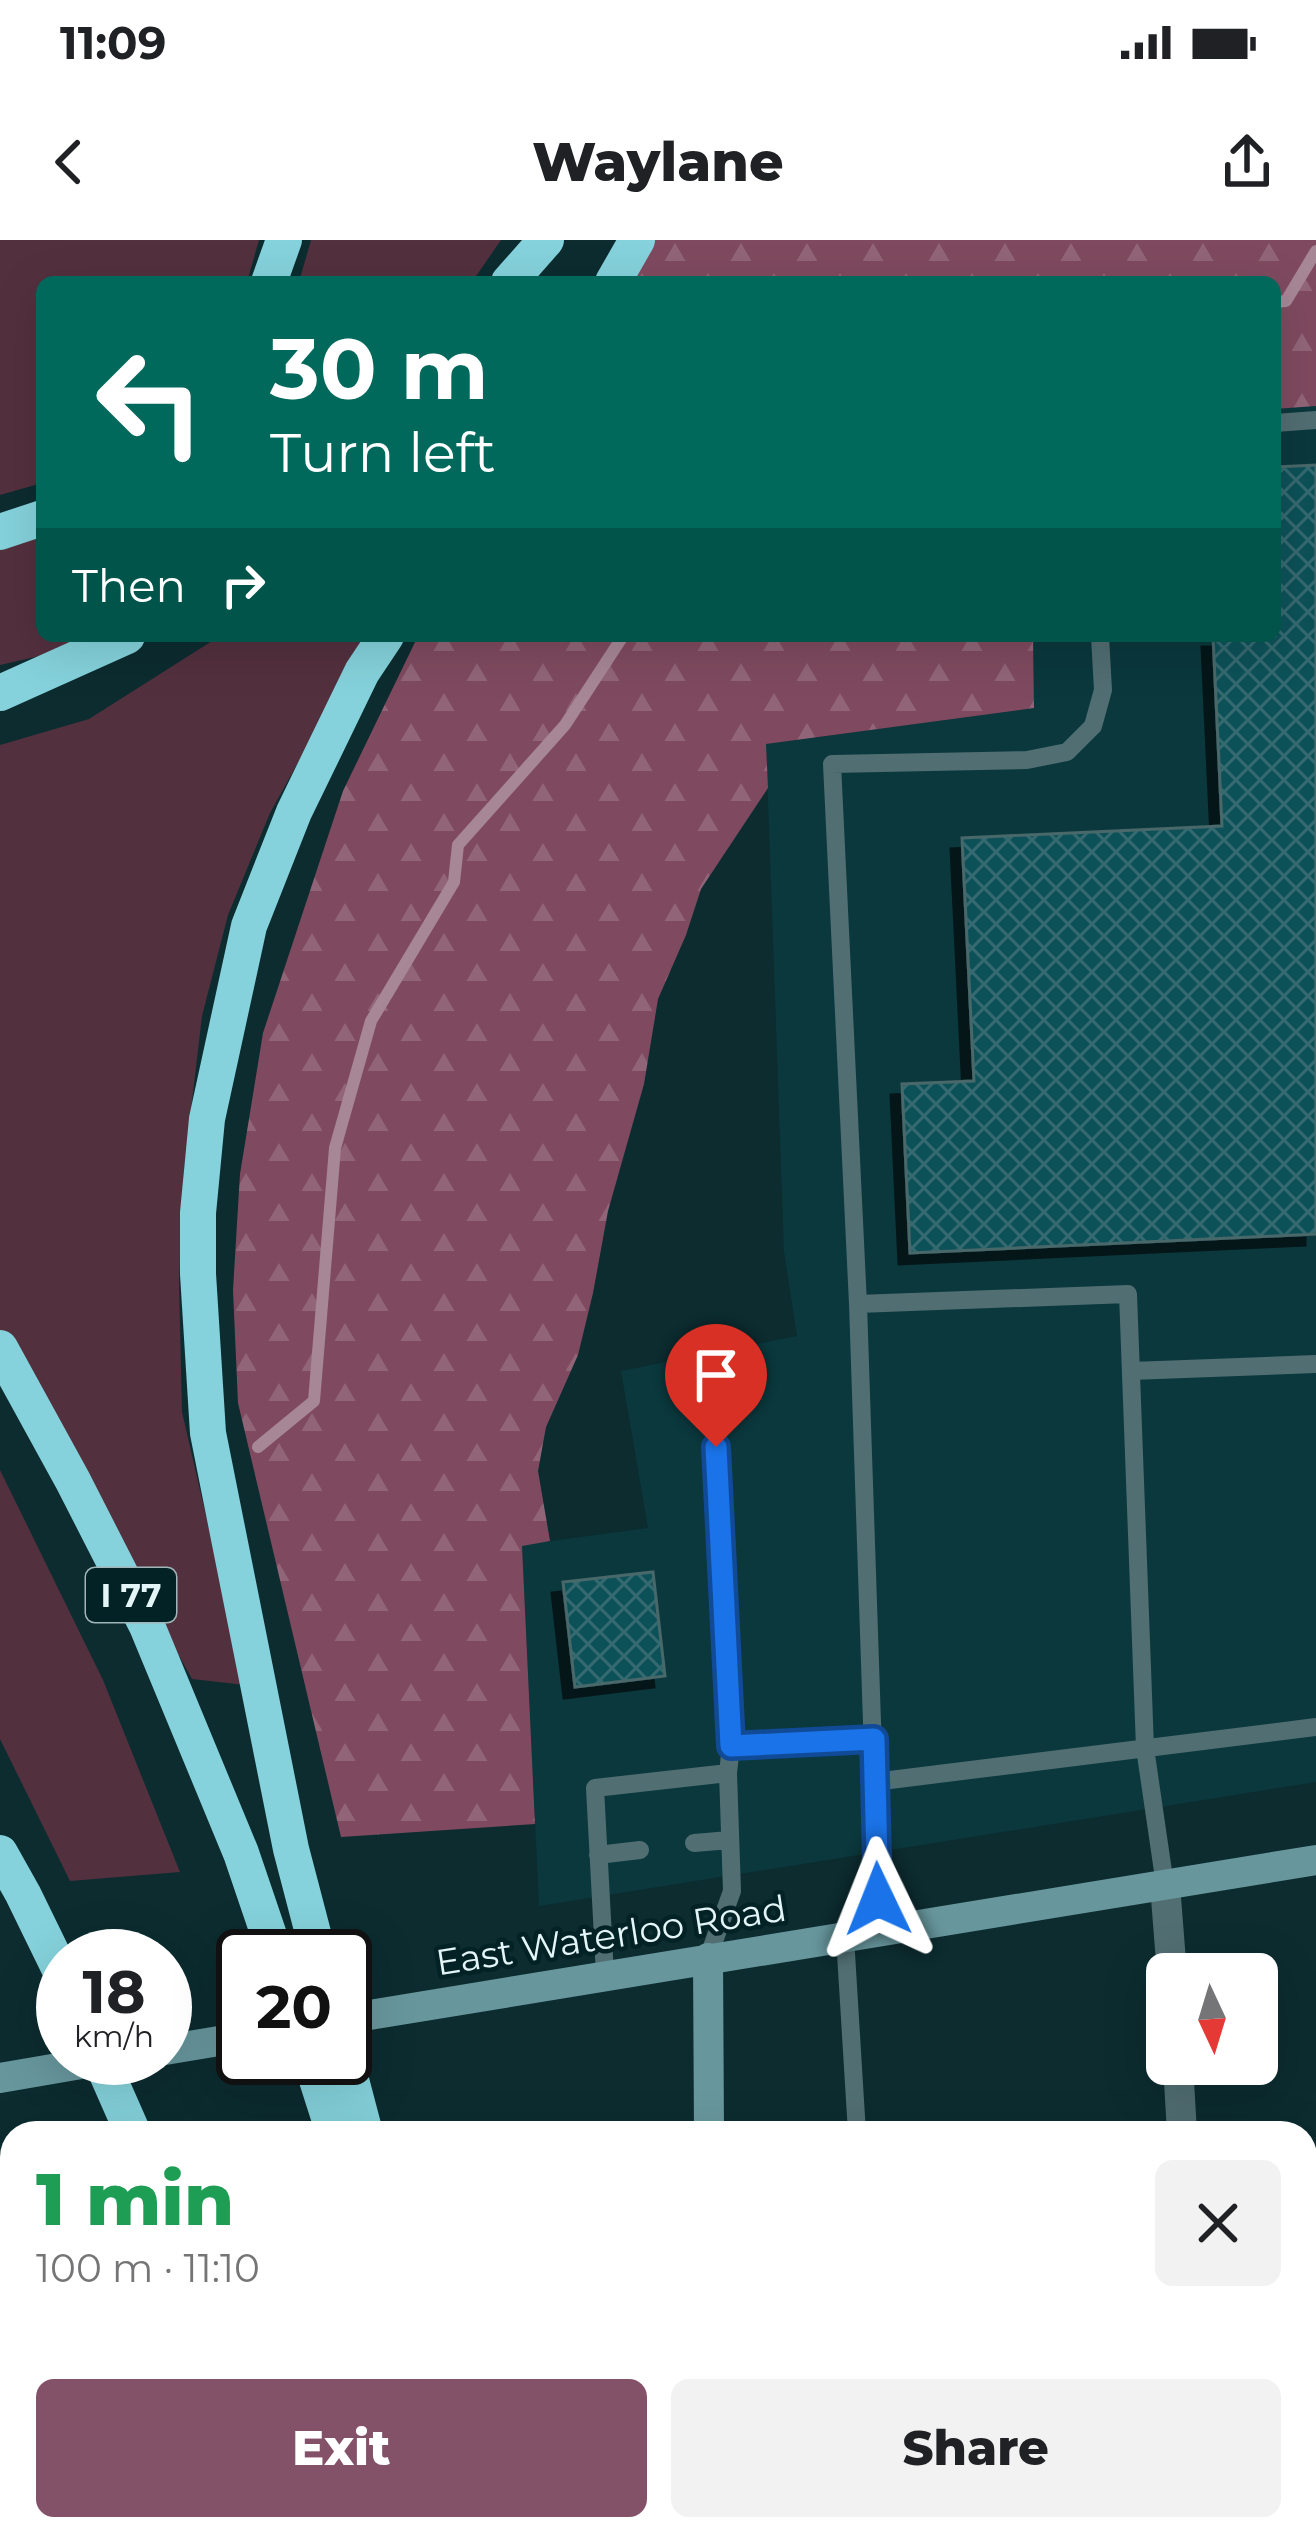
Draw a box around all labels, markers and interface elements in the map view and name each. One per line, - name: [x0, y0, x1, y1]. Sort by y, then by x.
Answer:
- text: 11:09: [60, 15, 166, 70]
- icon: back: [36, 129, 102, 195]
- text: Waylane: [532, 129, 784, 195]
- icon: share: [1214, 129, 1280, 195]
- text: 30 m: [270, 318, 489, 420]
- icon: left: [72, 324, 228, 480]
- text: Turn left: [270, 420, 496, 486]
- icon: right: [210, 552, 276, 618]
- text: Then: [72, 558, 186, 613]
- pin: [665, 1324, 767, 1447]
- icon: arrive: [683, 1342, 749, 1408]
- road number: I 77: [86, 1568, 176, 1622]
- position arrow: [815, 1836, 941, 1962]
- street label: East Waterloo Road: [433, 1886, 789, 1984]
- speed limit sign: 20: [216, 1929, 372, 2085]
- north arrow: [1146, 1953, 1278, 2085]
- map controls: [1146, 1953, 1278, 2085]
- text: 18: [82, 1955, 146, 2028]
- text: km/h: [74, 2018, 154, 2055]
- text: 1 min: [36, 2155, 234, 2243]
- button: close: [1155, 2160, 1281, 2286]
- text: 100 m · 11:10: [36, 2244, 260, 2292]
- button: Exit: [36, 2379, 647, 2517]
- button: Share: [671, 2379, 1281, 2517]

